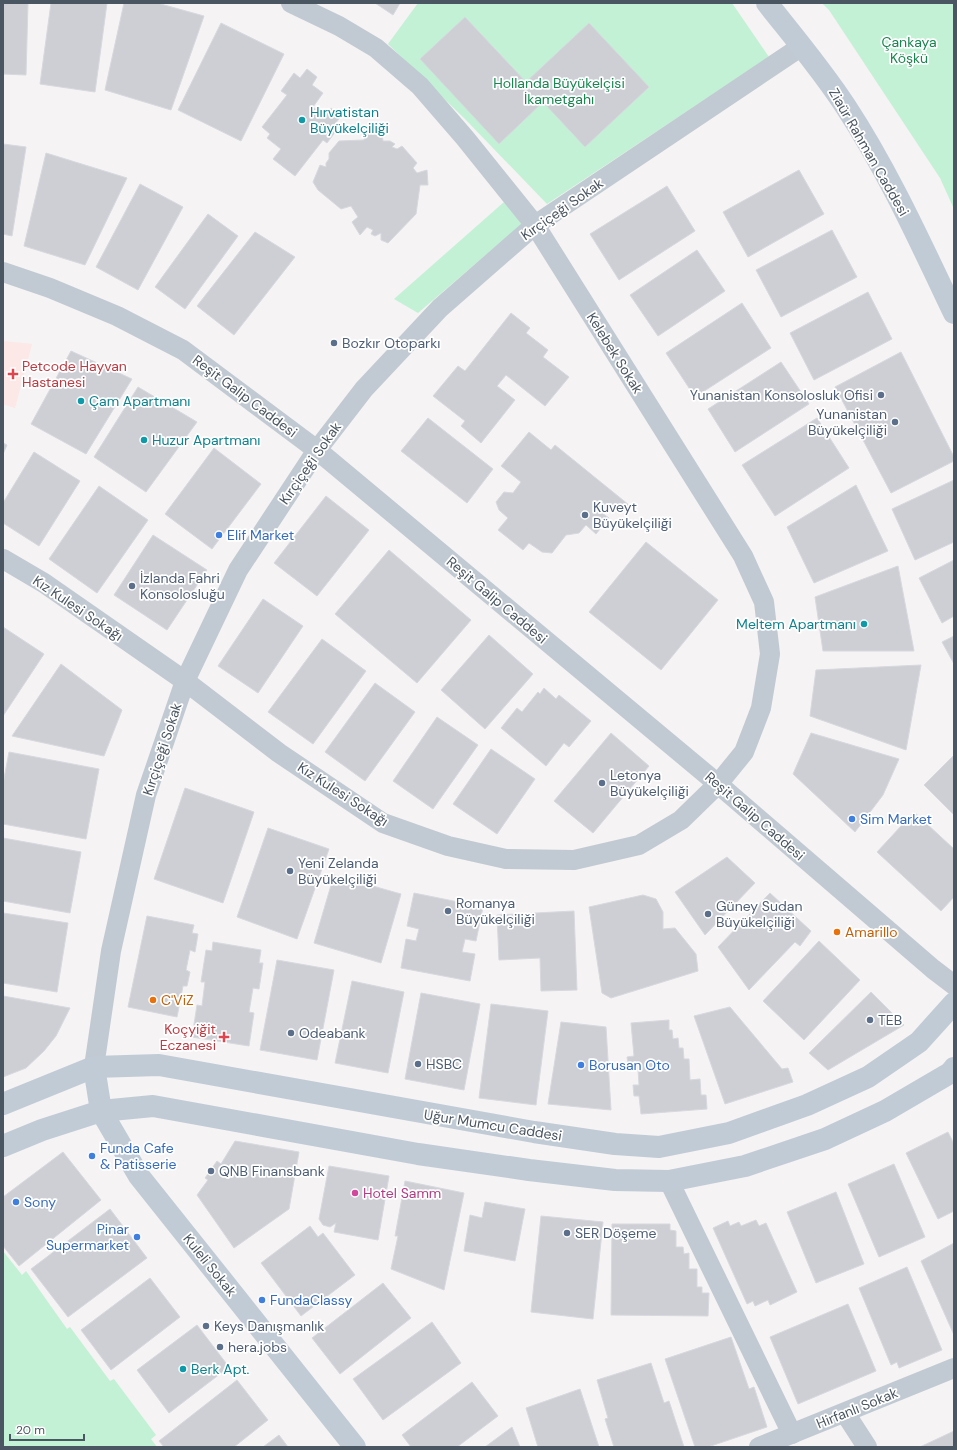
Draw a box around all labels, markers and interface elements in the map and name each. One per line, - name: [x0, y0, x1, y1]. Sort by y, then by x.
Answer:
- park label: Çankaya Köşkü: [881, 33, 937, 67]
- park label: Hollanda Büyükelçisi İkametgahı: [493, 74, 625, 108]
- street label: Ziaür Rahman Caddesi: [825, 85, 913, 219]
- place label: Hırvatistan Büyükelçiliği: [310, 103, 389, 137]
- marker: Hırvatistan Büyükelçiliği: [297, 115, 307, 125]
- street label: Kırçiçeği Sokak: [517, 174, 607, 244]
- street label: Kelebek Sokak: [583, 309, 647, 397]
- place label: Bozkır Otoparkı: [342, 334, 440, 352]
- marker: Bozkır Otoparkı: [329, 338, 339, 348]
- street label: Reşit Galip Caddesi: [189, 351, 301, 441]
- place label: Petcode Hayvan Hastanesi: [22, 357, 127, 391]
- marker: Petcode Hayvan Hastanesi: [7, 368, 19, 380]
- place label: Yunanistan Konsolosluk Ofisi: [690, 386, 873, 404]
- marker: Yunanistan Konsolosluk Ofisi: [876, 390, 886, 400]
- place label: Çam Apartmanı: [89, 392, 190, 410]
- marker: Çam Apartmanı: [76, 396, 86, 406]
- place label: Yunanistan Büyükelçiliği: [808, 405, 887, 439]
- marker: Yunanistan Büyükelçiliği: [890, 417, 900, 427]
- street label: Kırçiçeği Sokak: [275, 418, 345, 508]
- place label: Huzur Apartmanı: [152, 431, 261, 449]
- marker: Huzur Apartmanı: [139, 435, 149, 445]
- place label: Kuveyt Büyükelçiliği: [593, 498, 672, 532]
- marker: Kuveyt Büyükelçiliği: [580, 510, 590, 520]
- place label: Elif Market: [227, 526, 294, 544]
- marker: Elif Market: [214, 530, 224, 540]
- street label: Reşit Galip Caddesi: [443, 553, 551, 647]
- place label: İzlanda Fahri Konsolosluğu: [140, 569, 225, 603]
- street label: Kız Kulesi Sokağı: [30, 571, 126, 645]
- marker: İzlanda Fahri Konsolosluğu: [127, 581, 137, 591]
- place label: Meltem Apartmanı: [736, 615, 856, 633]
- marker: Meltem Apartmanı: [859, 619, 869, 629]
- street label: Kırçiçeği Sokak: [139, 700, 185, 798]
- street label: Kız Kulesi Sokağı: [294, 758, 392, 830]
- place label: Letonya Büyükelçiliği: [610, 766, 689, 800]
- street label: Reşit Galip Caddesi: [701, 768, 809, 864]
- marker: Letonya Büyükelçiliği: [597, 778, 607, 788]
- place label: Sim Market: [860, 810, 932, 828]
- marker: Sim Market: [847, 814, 857, 824]
- place label: Yeni Zelanda Büyükelçiliği: [298, 854, 379, 888]
- marker: Yeni Zelanda Büyükelçiliği: [285, 866, 295, 876]
- place label: Romanya Büyükelçiliği: [456, 894, 535, 928]
- place label: Güney Sudan Büyükelçiliği: [716, 897, 802, 931]
- marker: Romanya Büyükelçiliği: [443, 906, 453, 916]
- marker: Güney Sudan Büyükelçiliği: [703, 909, 713, 919]
- place label: Amarillo: [845, 923, 897, 941]
- marker: Amarillo: [832, 927, 842, 937]
- place label: C'ViZ: [161, 991, 194, 1009]
- marker: C'ViZ: [148, 995, 158, 1005]
- place label: TEB: [878, 1011, 902, 1029]
- marker: TEB: [865, 1015, 875, 1025]
- place label: Koçyiğit Eczanesi: [160, 1020, 216, 1054]
- place label: Odeabank: [299, 1024, 366, 1042]
- marker: Odeabank: [286, 1028, 296, 1038]
- marker: Koçyiğit Eczanesi: [219, 1032, 229, 1042]
- place label: HSBC: [426, 1055, 462, 1073]
- place label: Borusan Oto: [589, 1056, 670, 1074]
- marker: HSBC: [413, 1059, 423, 1069]
- marker: Borusan Oto: [576, 1060, 586, 1070]
- street label: Uğur Mumcu Caddesi: [423, 1105, 563, 1145]
- place label: Funda Cafe & Patisserie: [100, 1139, 177, 1173]
- marker: Funda Cafe & Patisserie: [87, 1151, 97, 1161]
- place label: QNB Finansbank: [219, 1162, 325, 1180]
- marker: QNB Finansbank: [206, 1166, 216, 1176]
- place label: Hotel Samm: [363, 1184, 441, 1202]
- marker: Hotel Samm: [350, 1188, 360, 1198]
- place label: Sony: [24, 1193, 56, 1211]
- marker: Sony: [11, 1197, 21, 1207]
- place label: Pinar Supermarket: [46, 1220, 129, 1254]
- place label: SER Döşeme: [575, 1224, 656, 1242]
- marker: SER Döşeme: [562, 1228, 572, 1238]
- street label: Kuleli Sokak: [179, 1230, 241, 1300]
- marker: Pinar Supermarket: [132, 1232, 142, 1242]
- place label: FundaClassy: [270, 1291, 352, 1309]
- marker: FundaClassy: [257, 1295, 267, 1305]
- place label: Keys Danışmanlık: [214, 1317, 324, 1335]
- marker: Keys Danışmanlık: [201, 1321, 211, 1331]
- place label: hera.jobs: [228, 1338, 287, 1356]
- marker: hera.jobs: [215, 1342, 225, 1352]
- place label: Berk Apt.: [191, 1360, 250, 1378]
- marker: Berk Apt.: [178, 1364, 188, 1374]
- street label: Hirfanlı Sokak: [814, 1383, 900, 1433]
- scale bar: [10, 1416, 84, 1442]
- text: 20 m: [16, 1422, 45, 1438]

